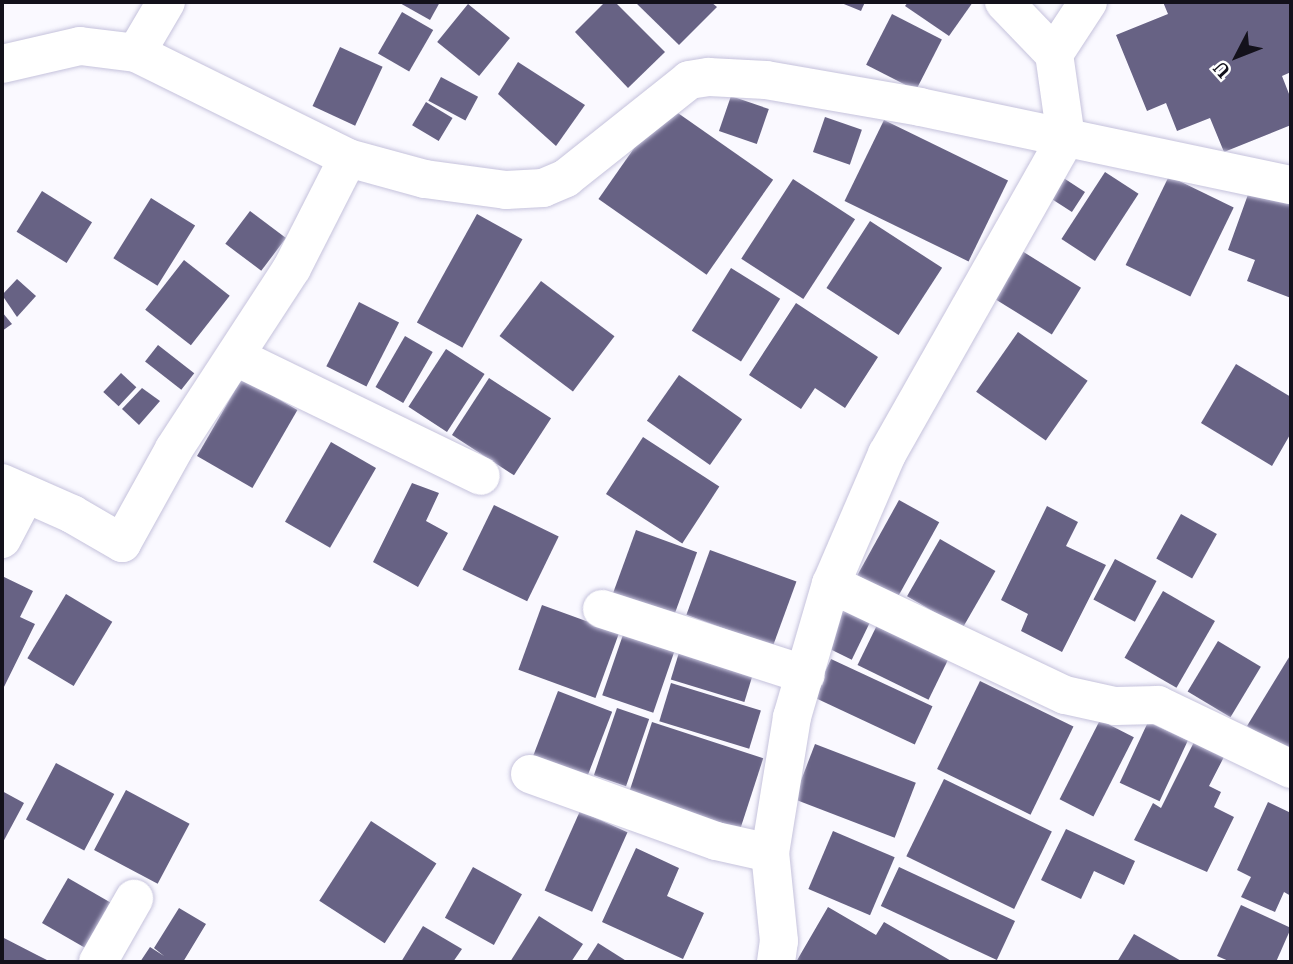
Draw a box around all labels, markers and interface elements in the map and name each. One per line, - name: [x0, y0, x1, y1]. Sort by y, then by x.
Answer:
- north arrow: [1202, 21, 1272, 91]
- text: U: [1208, 57, 1235, 84]

